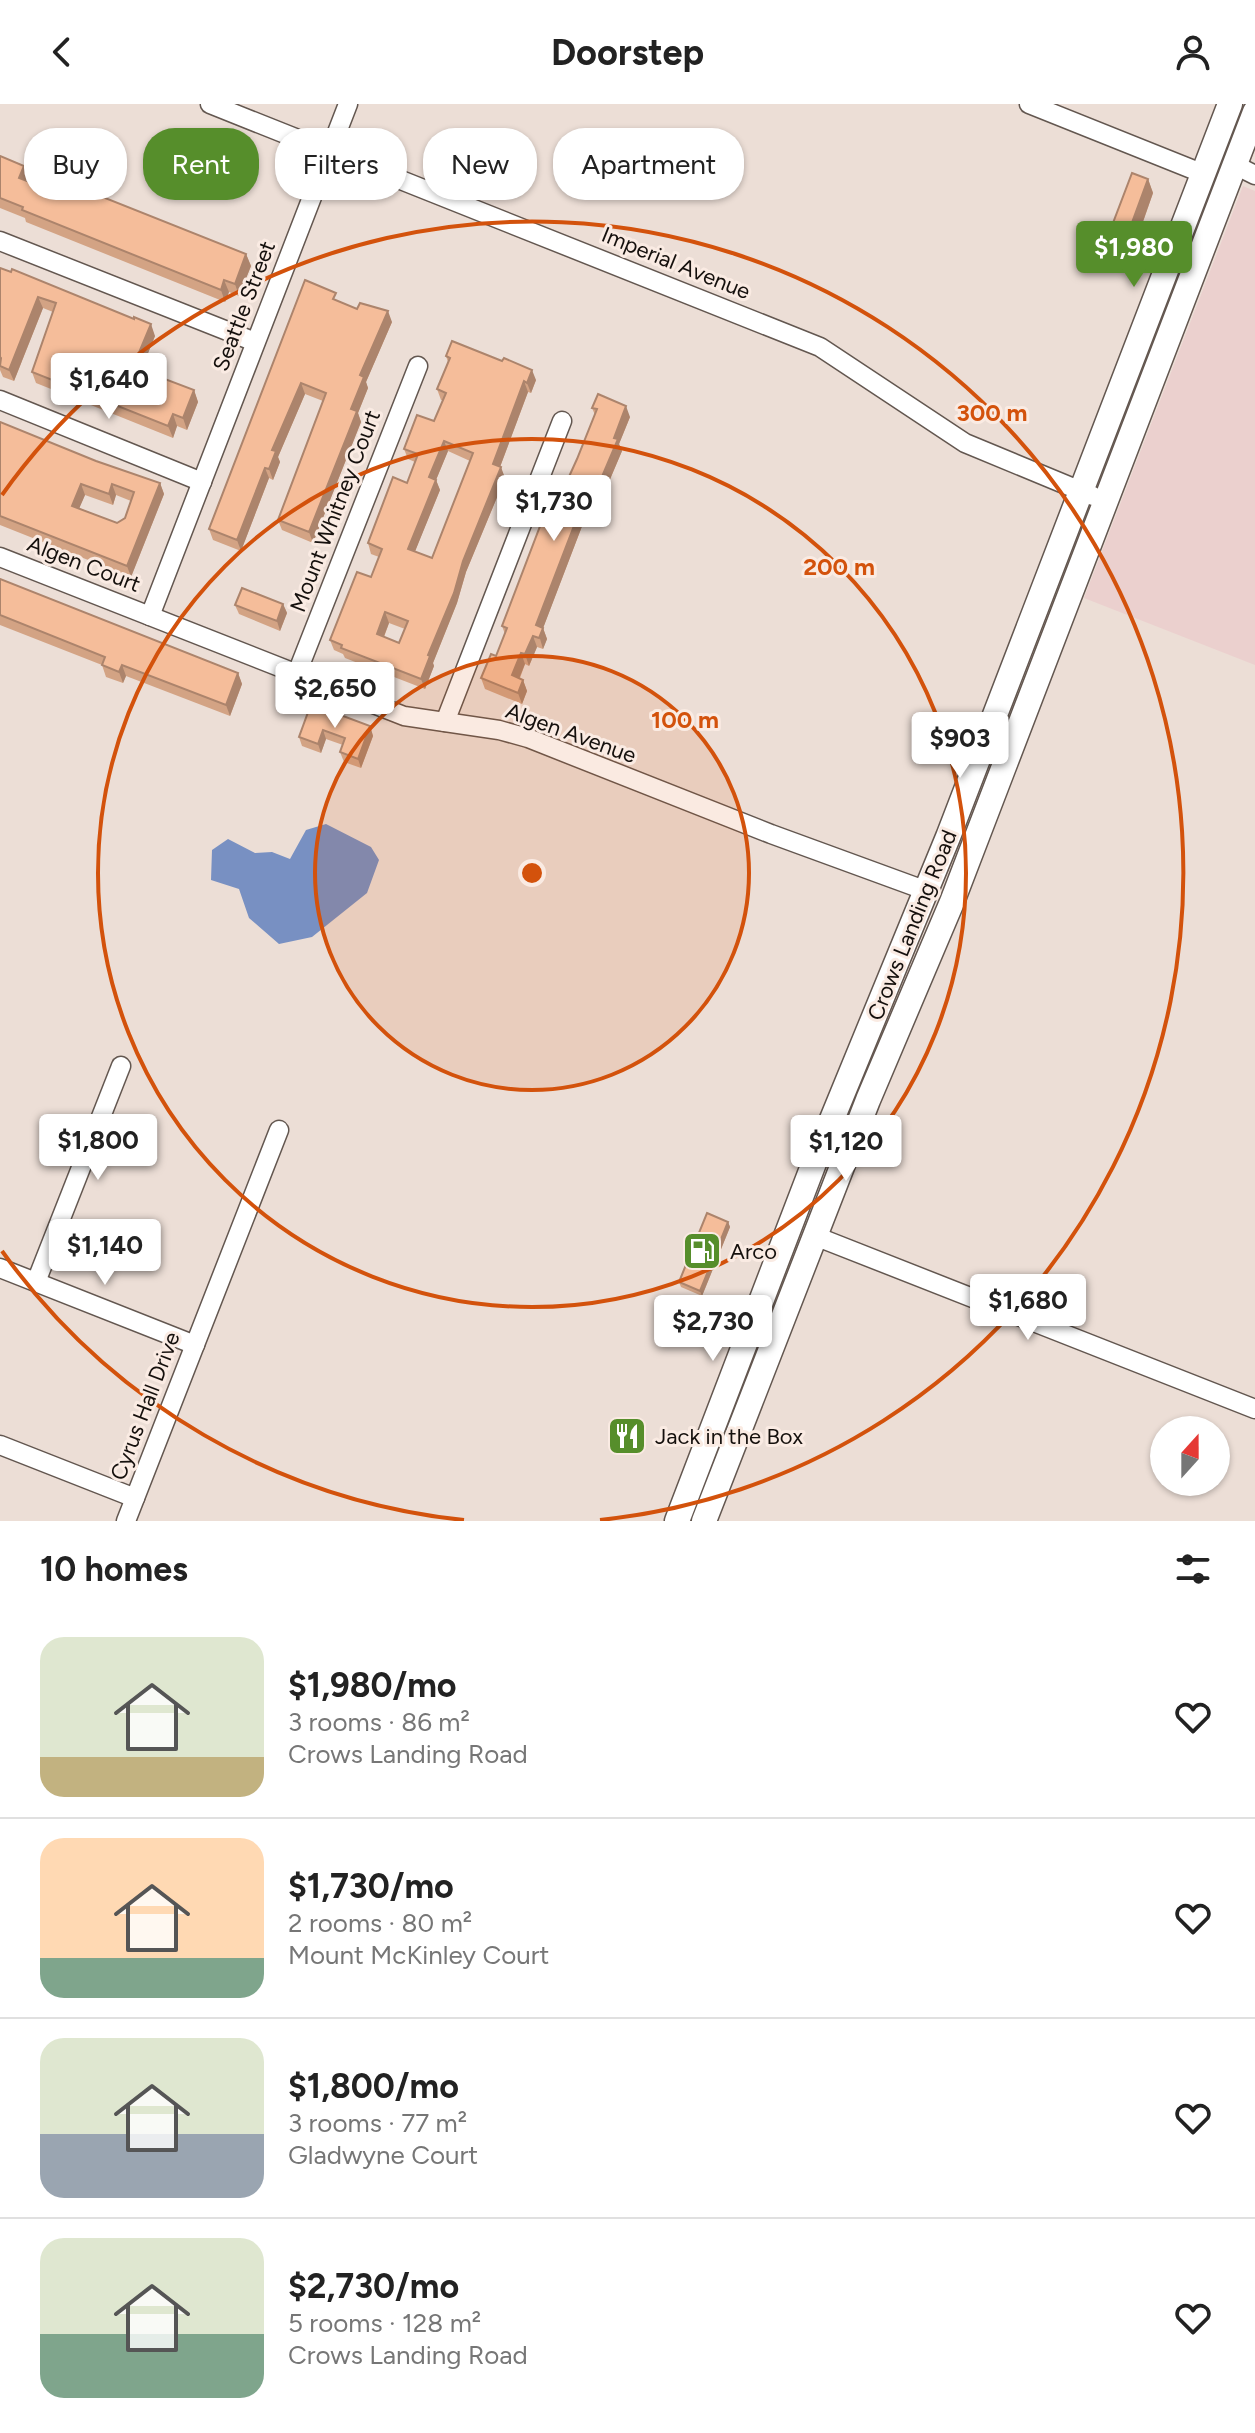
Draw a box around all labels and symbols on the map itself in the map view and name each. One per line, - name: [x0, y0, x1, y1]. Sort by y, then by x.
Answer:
- street label: Imperial Avenue: [598, 221, 754, 305]
- pin: $1,980: [1069, 221, 1199, 289]
- street label: Seattle Street: [207, 237, 281, 375]
- pin: $1,640: [44, 353, 174, 421]
- text: 300 m: [956, 398, 1028, 427]
- street label: Mount Whitney Court: [284, 406, 386, 616]
- pin: $1,730: [489, 475, 619, 543]
- street label: Algen Court: [24, 530, 144, 598]
- text: 200 m: [803, 552, 875, 581]
- pin: $2,650: [270, 662, 400, 730]
- street label: Algen Avenue: [502, 697, 640, 769]
- text: 100 m: [651, 705, 719, 734]
- pin: $903: [913, 712, 1007, 780]
- street label: Crows Landing Road: [861, 826, 963, 1024]
- centre of rings: [518, 859, 546, 887]
- pin: $1,800: [33, 1114, 163, 1182]
- pin: $1,120: [781, 1115, 911, 1183]
- pin: $1,140: [40, 1219, 170, 1287]
- fuel station icon: Arco: [681, 1230, 723, 1272]
- place label: Arco: [730, 1238, 777, 1265]
- pin: $1,680: [963, 1274, 1093, 1342]
- pin: $2,730: [648, 1295, 778, 1363]
- street label: Cyrus Hall Drive: [104, 1328, 186, 1484]
- restaurant icon: Jack in the Box: [606, 1415, 648, 1457]
- north arrow: [1150, 1416, 1230, 1496]
- place label: Jack in the Box: [655, 1423, 804, 1450]

